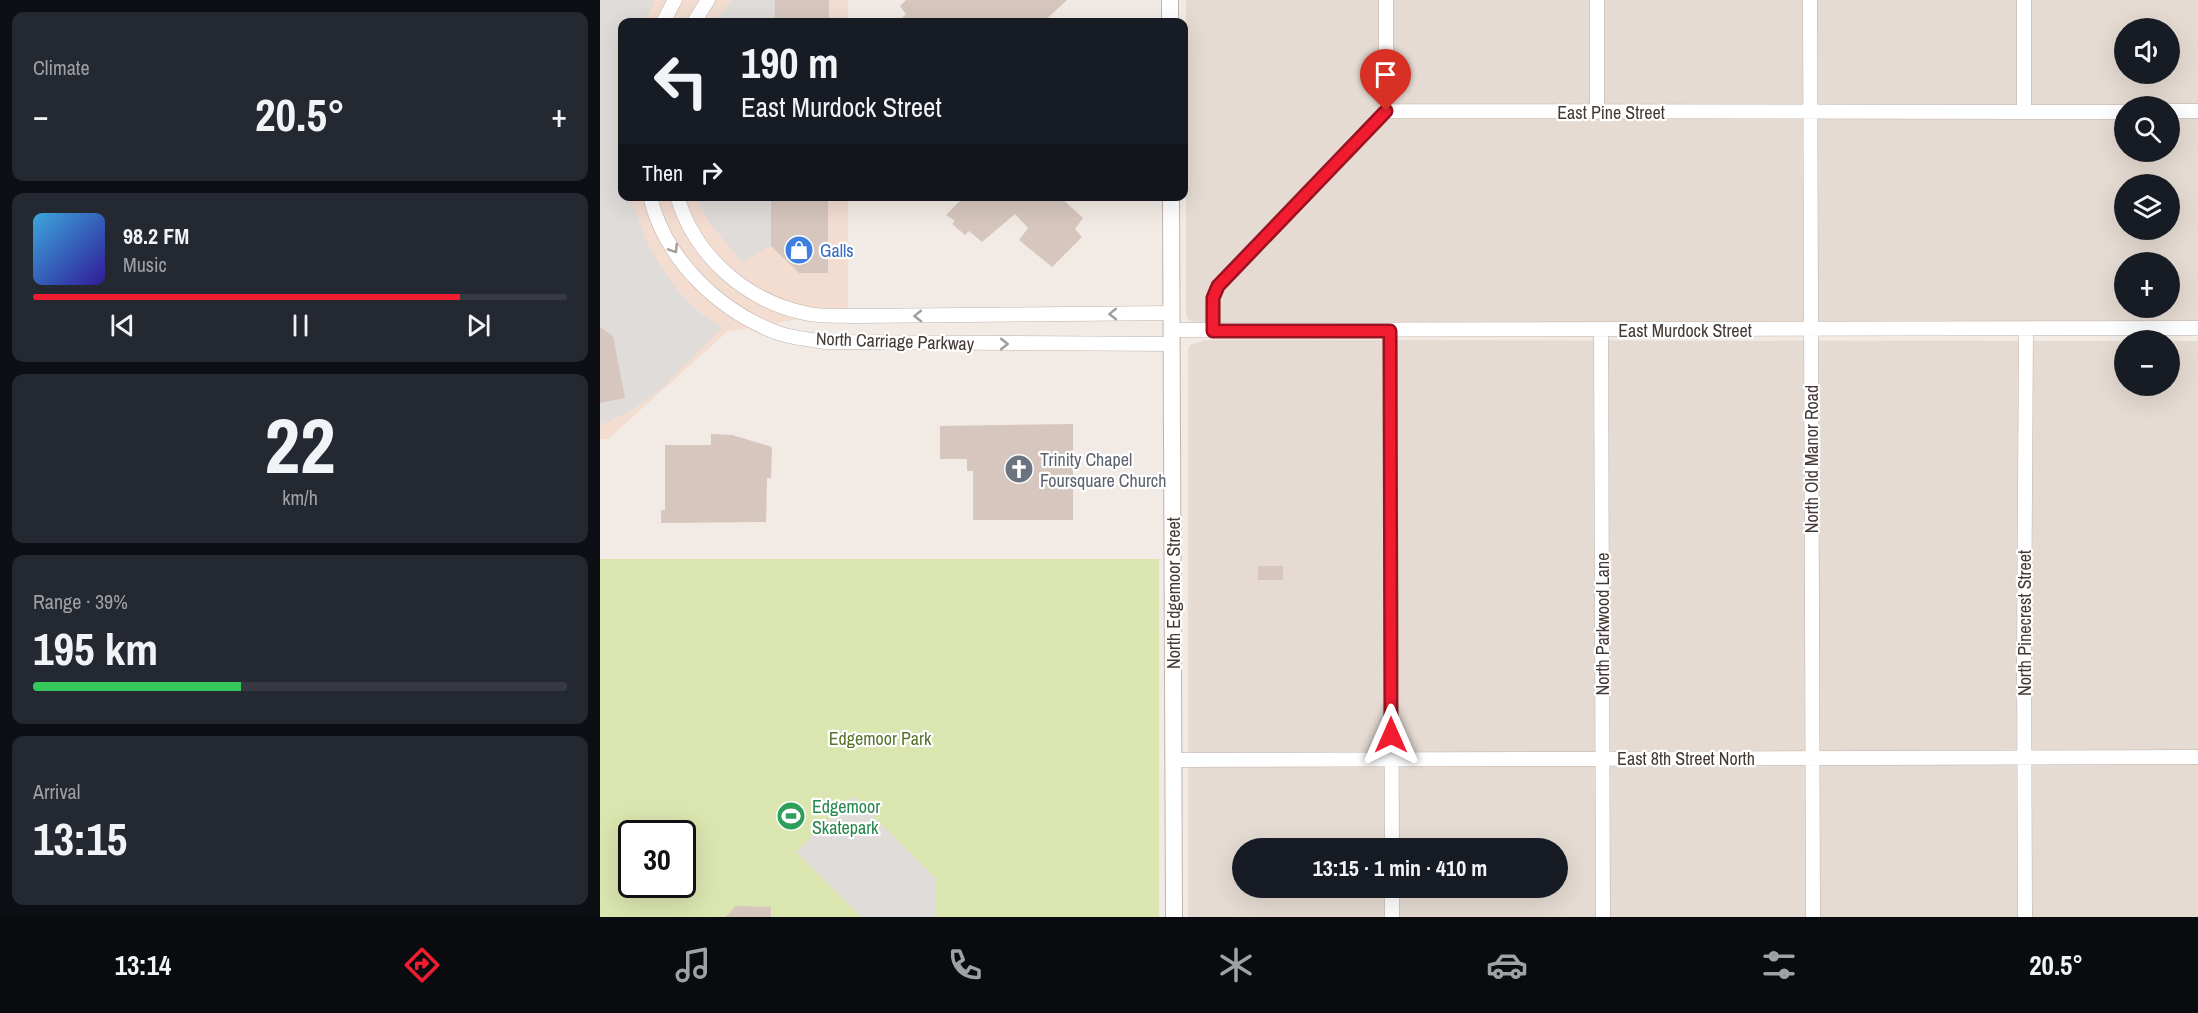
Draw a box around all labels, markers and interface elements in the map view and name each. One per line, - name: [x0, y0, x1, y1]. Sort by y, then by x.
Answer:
- map controls: [2114, 18, 2180, 396]
- button: sound: [2114, 18, 2180, 84]
- text: 190 m: [741, 35, 839, 91]
- icon: left: [642, 42, 720, 120]
- pin: [1360, 49, 1411, 111]
- text: Climate: [33, 54, 90, 81]
- icon: arrive: [1369, 58, 1402, 91]
- text: 20.5°: [255, 84, 345, 145]
- text: East Murdock Street: [741, 89, 942, 125]
- text: −: [33, 93, 49, 137]
- text: +: [551, 93, 567, 137]
- button: search: [2114, 96, 2180, 162]
- street label: East Pine Street: [1557, 100, 1665, 125]
- icon: right: [695, 156, 728, 189]
- text: Then: [642, 158, 683, 188]
- button: layers: [2114, 174, 2180, 240]
- text: 98.2 FM: [123, 221, 189, 251]
- shop icon: Galls: [783, 234, 815, 266]
- place label: Galls: [820, 238, 854, 263]
- one-way arrow: [667, 243, 678, 254]
- text: Music: [123, 251, 167, 278]
- button: +: [2114, 252, 2180, 318]
- one-way arrow: [1109, 308, 1118, 320]
- icon: previous: [106, 309, 139, 342]
- icon: pause: [284, 309, 317, 342]
- icon: next: [462, 309, 495, 342]
- one-way arrow: [914, 309, 923, 322]
- street label: East Murdock Street: [1618, 318, 1752, 343]
- street label: North Carriage Parkway: [815, 326, 975, 356]
- button: −: [2114, 330, 2180, 396]
- one-way arrow: [999, 338, 1008, 350]
- street label: North Old Manor Road: [1799, 385, 1824, 533]
- text: 22: [264, 392, 336, 497]
- place label: Trinity Chapel Foursquare Church: [1040, 447, 1166, 493]
- church icon: Trinity Chapel Foursquare Church: [1003, 453, 1035, 485]
- text: km/h: [282, 484, 318, 511]
- street label: North Edgemoor Street: [1161, 517, 1186, 669]
- street label: North Pinecrest Street: [2012, 550, 2037, 696]
- street label: North Parkwood Lane: [1590, 553, 1615, 695]
- text: Range · 39%: [33, 588, 128, 615]
- text: 195 km: [33, 618, 158, 679]
- position arrow: [1359, 703, 1423, 767]
- park label: Edgemoor Park: [829, 726, 932, 751]
- street label: East 8th Street North: [1617, 746, 1755, 771]
- text: Arrival: [33, 778, 80, 805]
- place label: Edgemoor Skatepark: [812, 794, 880, 840]
- sports icon: Edgemoor Skatepark: [775, 800, 807, 832]
- text: 13:15: [33, 808, 127, 869]
- speed limit sign: 30: [618, 820, 696, 898]
- text: 13:15 · 1 min · 410 m: [1313, 853, 1487, 883]
- icon: directions: [401, 944, 443, 986]
- icon: music: [672, 944, 714, 986]
- icon: phone: [944, 944, 986, 986]
- icon: climate: [1215, 944, 1257, 986]
- icon: car: [1486, 944, 1528, 986]
- icon: filters: [1758, 944, 1800, 986]
- text: 13:14: [115, 947, 171, 983]
- text: 20.5°: [2029, 947, 2083, 983]

